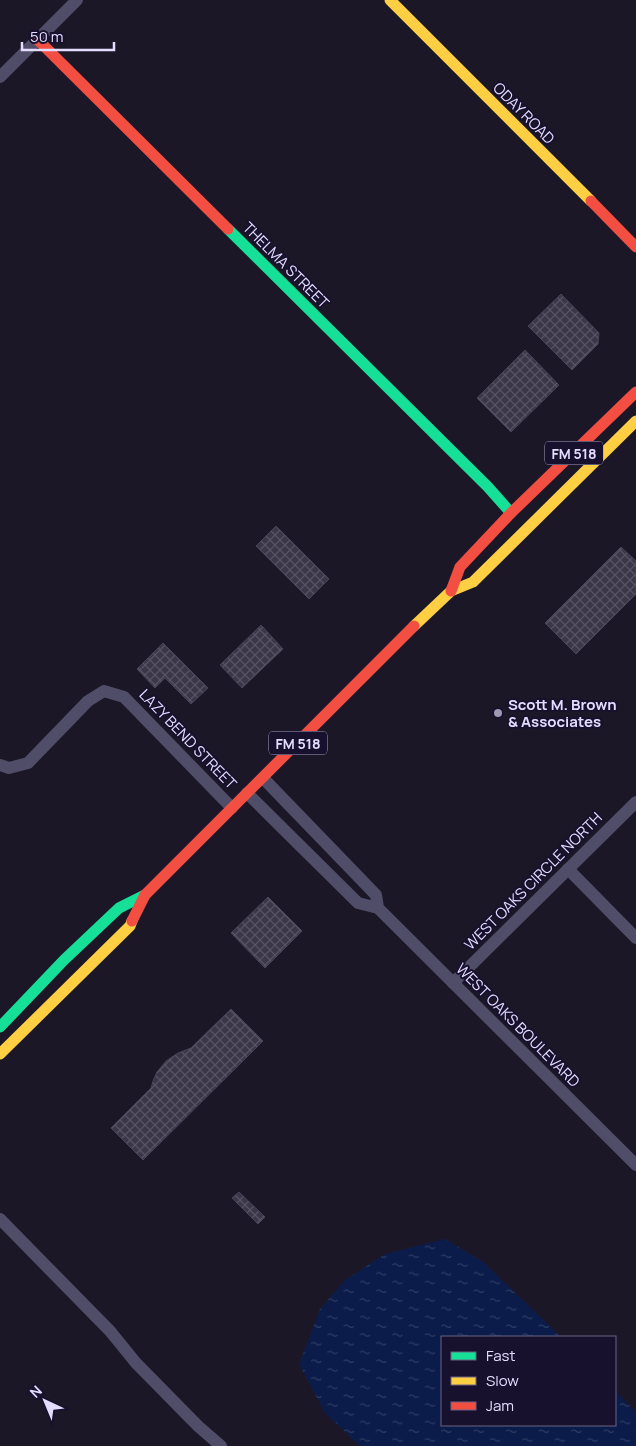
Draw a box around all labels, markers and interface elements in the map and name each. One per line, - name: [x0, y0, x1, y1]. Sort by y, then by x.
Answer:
- scale bar: [22, 20, 115, 52]
- text: 50 m: [30, 26, 64, 47]
- street label: ODAY ROAD: [488, 77, 560, 149]
- street label: THELMA STREET: [238, 217, 334, 313]
- road number: FM 518: [545, 442, 603, 464]
- street label: LAZY BEND STREET: [135, 684, 241, 794]
- place label: Scott M. Brown & Associates: [508, 694, 617, 732]
- marker: Scott M. Brown & Associates: [492, 707, 504, 719]
- road number: FM 518: [269, 731, 327, 754]
- street label: WEST OAKS CIRCLE NORTH: [459, 807, 607, 955]
- street label: WEST OAKS BOULEVARD: [451, 958, 585, 1092]
- legend: [441, 1336, 616, 1426]
- text: Fast: [486, 1345, 515, 1366]
- text: Slow: [486, 1370, 519, 1391]
- north arrow: [20, 1376, 70, 1426]
- text: N: [25, 1381, 46, 1402]
- text: Jam: [486, 1395, 514, 1416]

